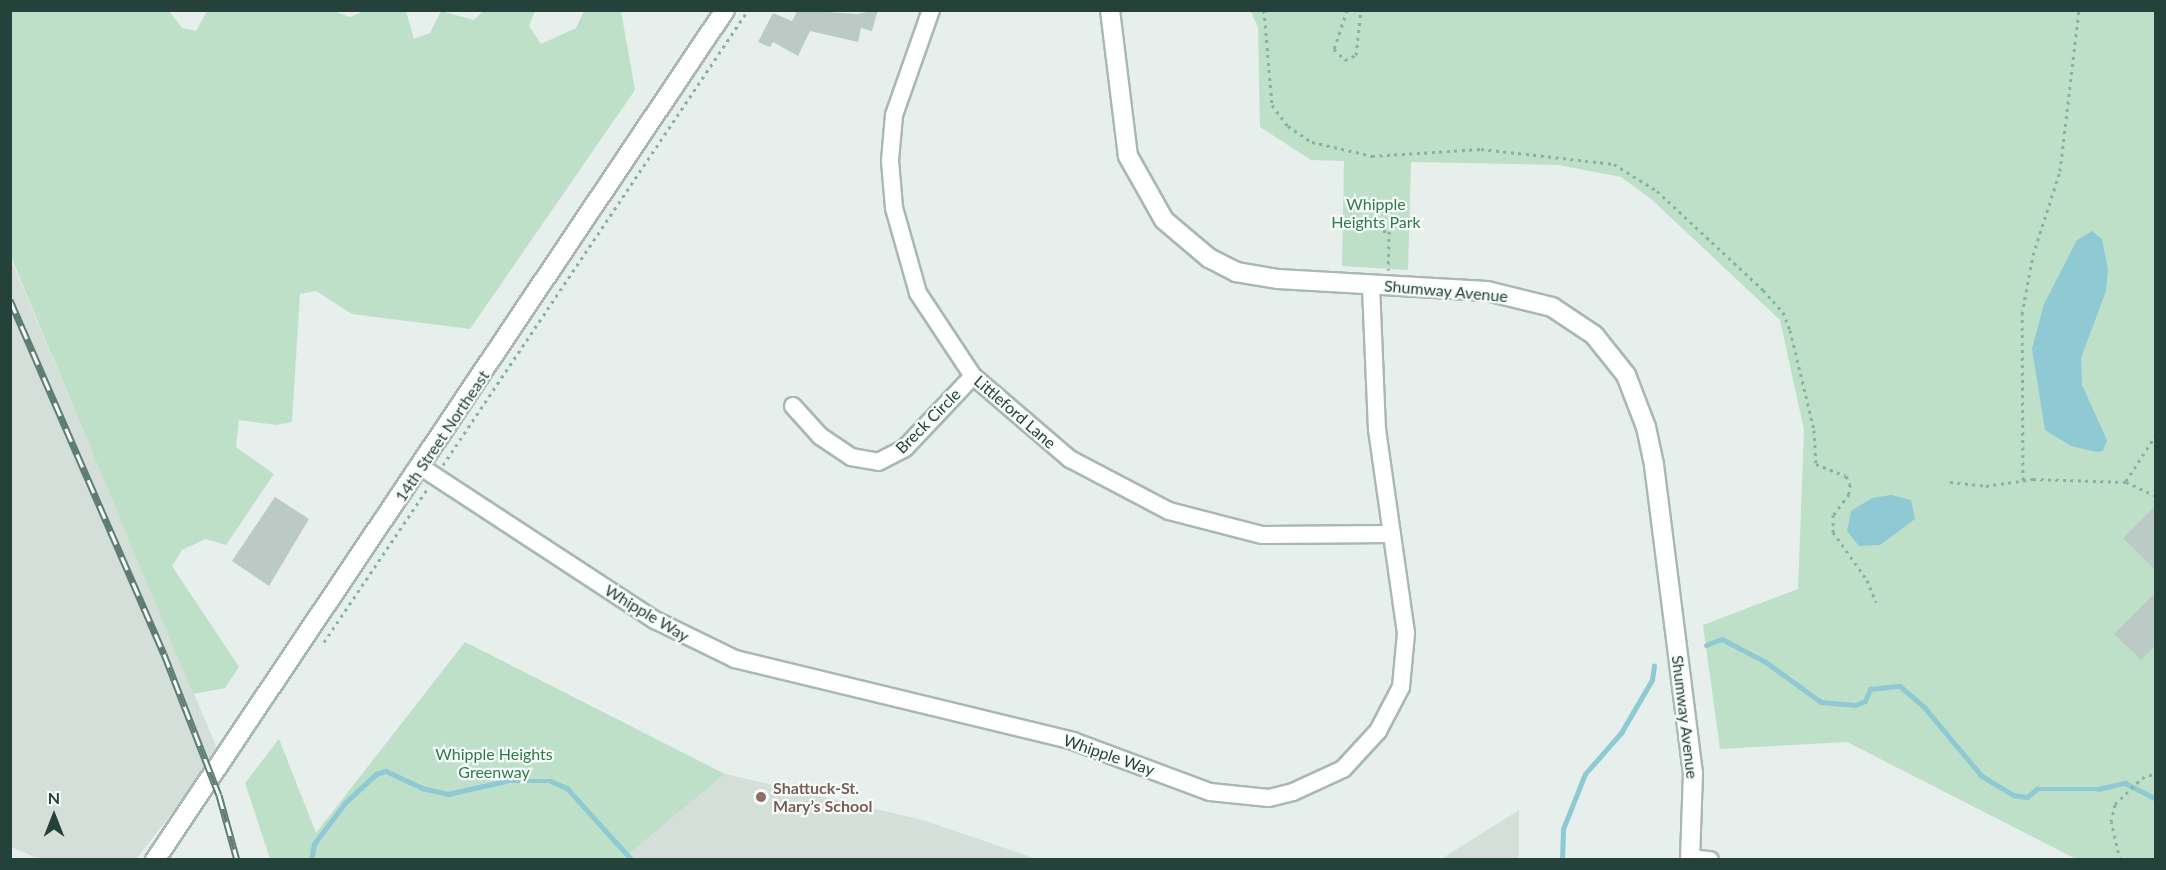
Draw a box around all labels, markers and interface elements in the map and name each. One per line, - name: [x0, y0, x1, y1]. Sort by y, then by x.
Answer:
- park label: Whipple Heights Park: [1331, 194, 1421, 232]
- street label: Shumway Avenue: [1383, 276, 1509, 306]
- street label: 14th Street Northeast: [391, 367, 493, 505]
- street label: Littleford Lane: [970, 371, 1060, 453]
- street label: Breck Circle: [892, 385, 964, 457]
- street label: Whipple Way: [601, 580, 693, 646]
- street label: Shumway Avenue: [1668, 654, 1702, 780]
- street label: Whipple Way: [1061, 730, 1157, 780]
- park label: Whipple Heights Greenway: [435, 744, 553, 782]
- place label: Shattuck-St. Mary’s School: [773, 778, 872, 816]
- north arrow: [24, 786, 84, 846]
- text: N: [48, 788, 60, 807]
- marker: Shattuck-St. Mary’s School: [754, 790, 768, 804]

